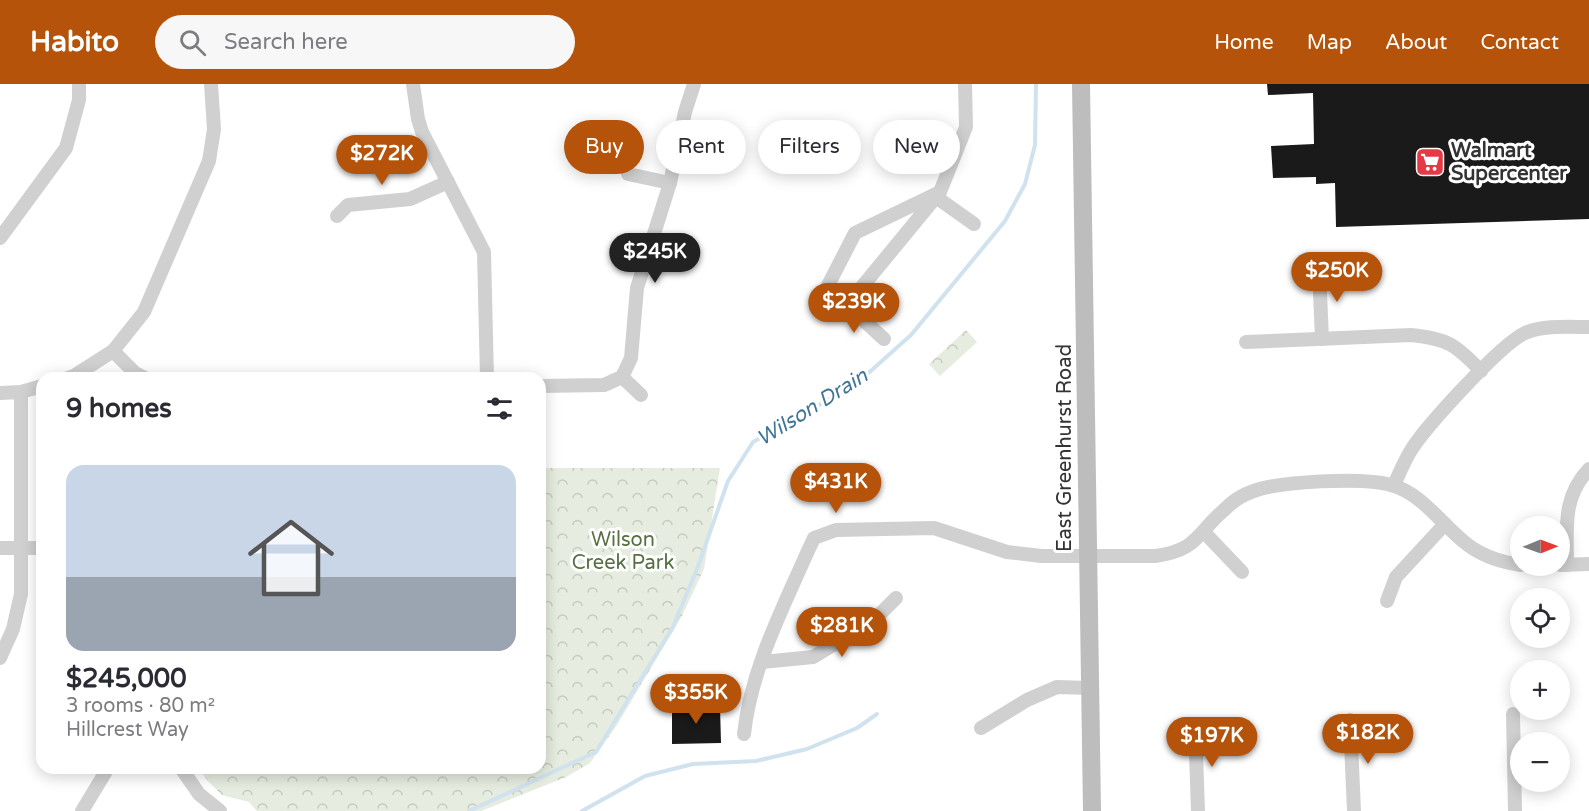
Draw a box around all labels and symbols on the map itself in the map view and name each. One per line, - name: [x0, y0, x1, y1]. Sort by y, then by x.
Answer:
- pin: $272K: [340, 135, 424, 186]
- place label: Walmart Supercenter: [1451, 139, 1567, 186]
- supermarket icon: Walmart Supercenter: [1414, 146, 1446, 178]
- pin: $245K: [613, 233, 697, 284]
- pin: $250K: [1295, 252, 1379, 303]
- pin: $239K: [812, 283, 896, 334]
- street label: East Greenhurst Road: [1053, 344, 1077, 552]
- water label: Wilson Drain: [752, 363, 873, 451]
- pin: $431K: [794, 463, 878, 514]
- north arrow: [1510, 516, 1570, 576]
- park label: Wilson Creek Park: [572, 528, 674, 575]
- pin: $281K: [800, 607, 884, 658]
- pin: $355K: [654, 674, 738, 725]
- pin: $182K: [1326, 714, 1410, 765]
- pin: $197K: [1170, 717, 1254, 768]

